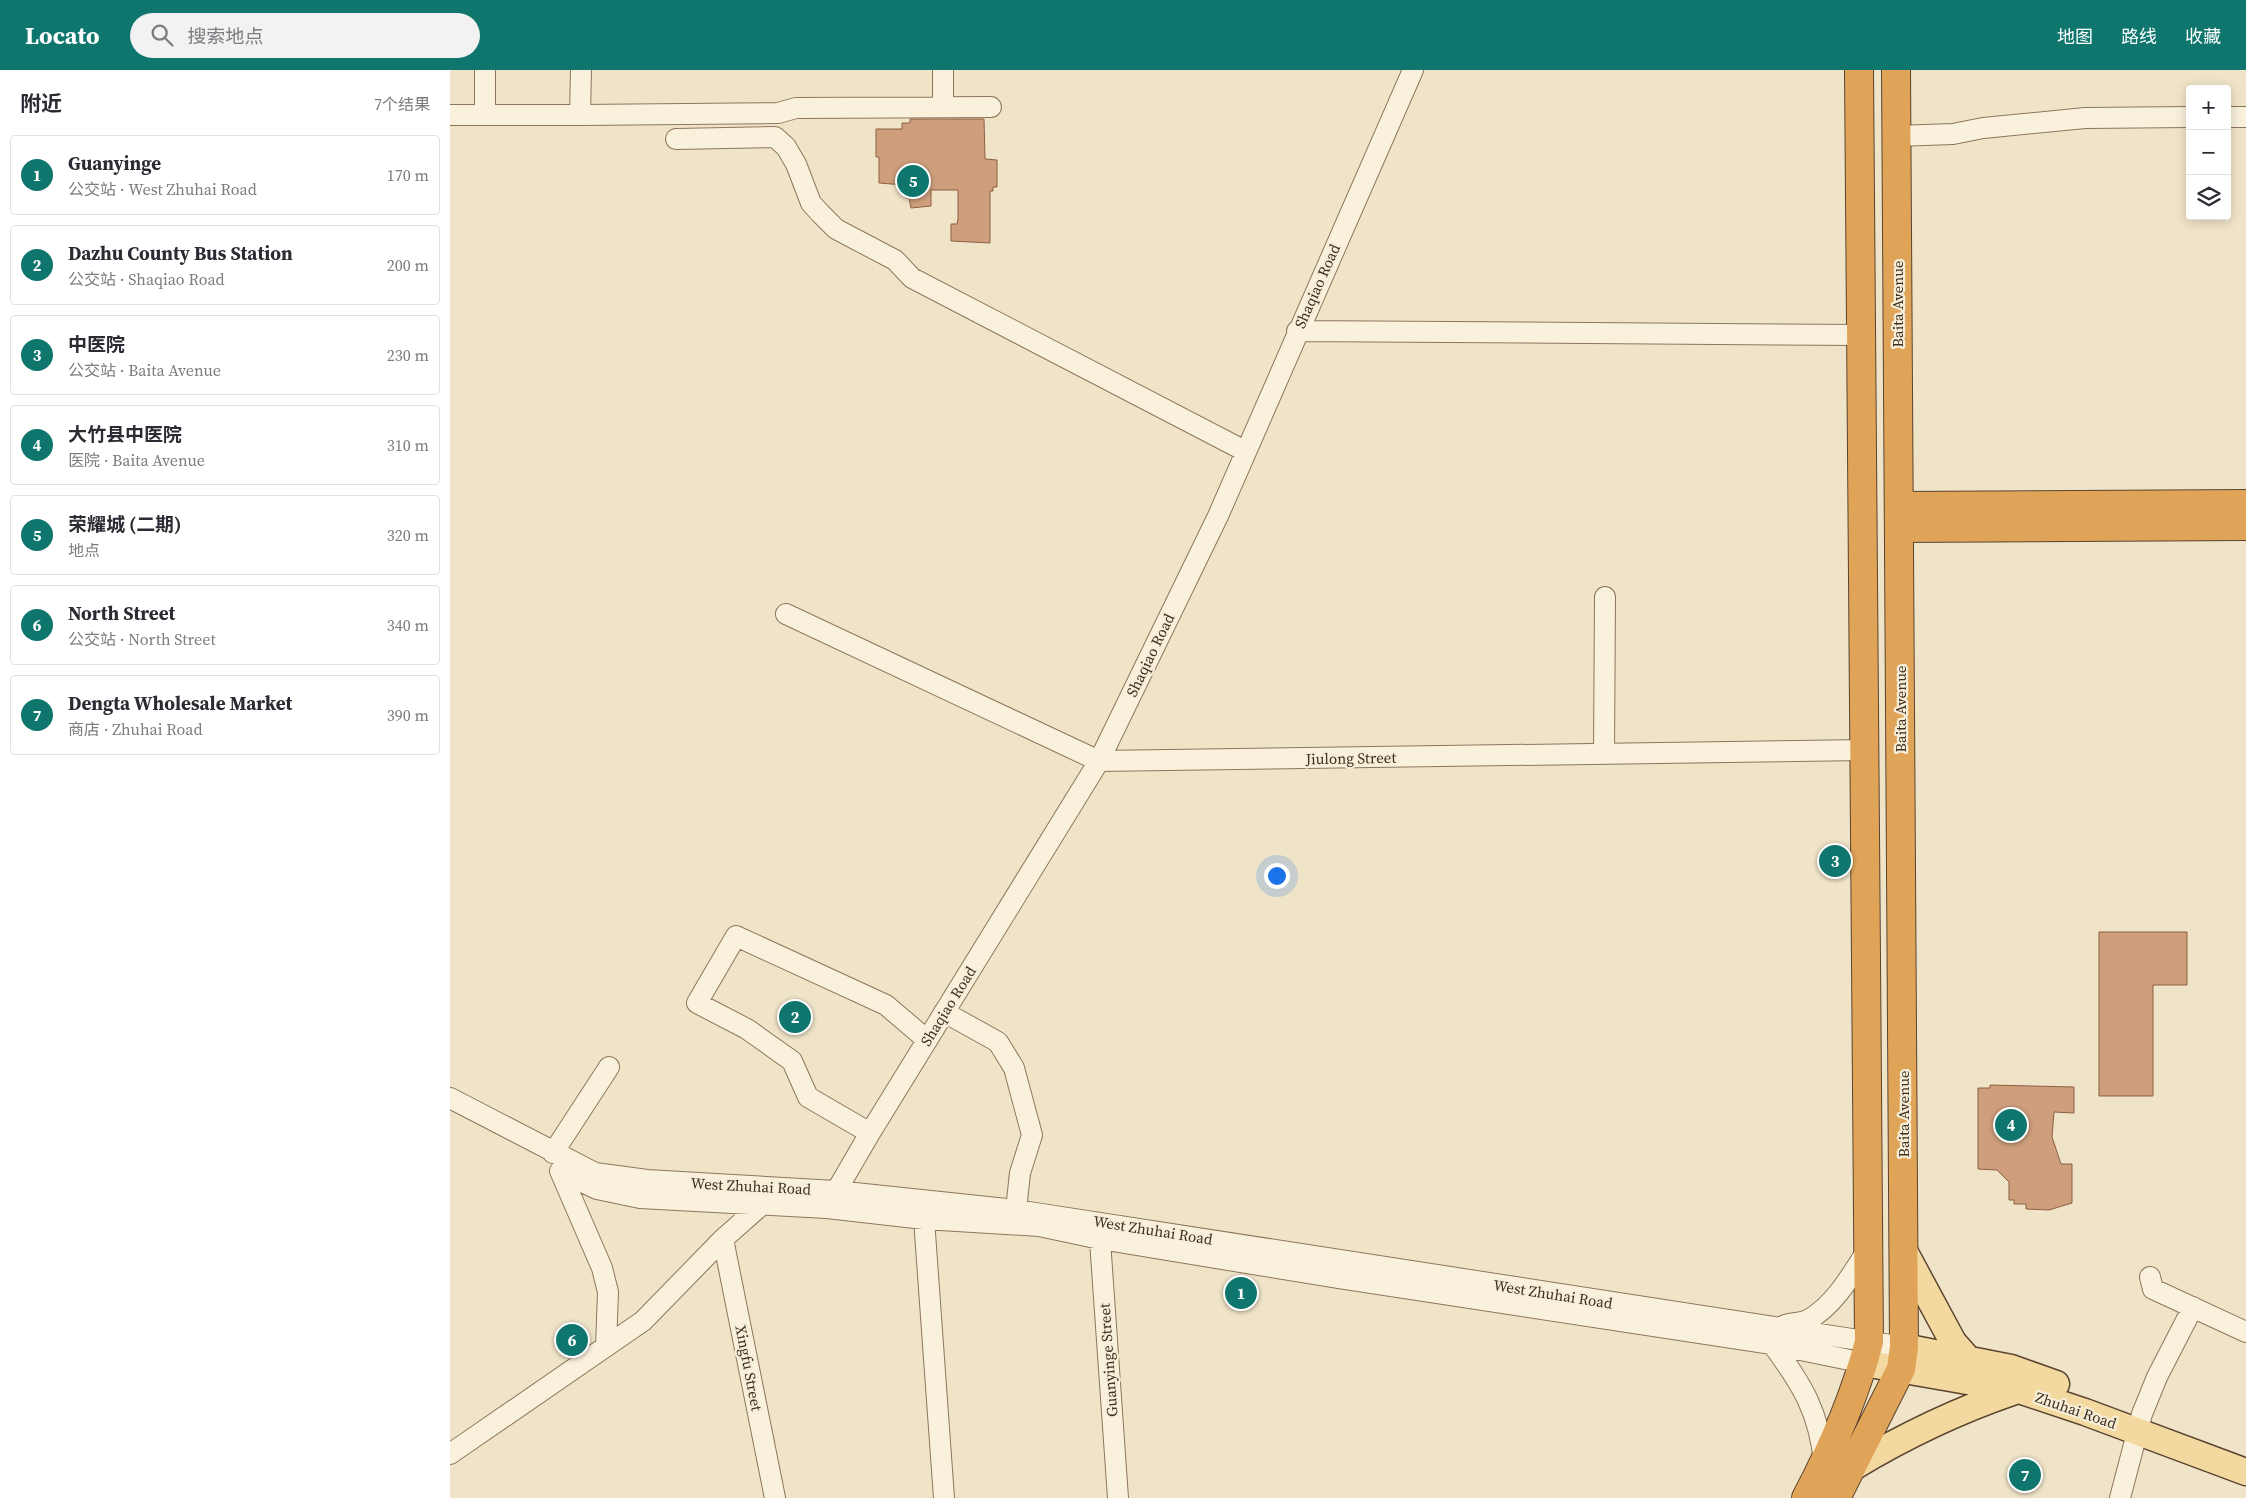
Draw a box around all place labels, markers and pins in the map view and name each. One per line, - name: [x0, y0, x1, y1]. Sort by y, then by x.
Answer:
- pin: 5: [897, 162, 929, 200]
- pin: 3: [1819, 842, 1851, 880]
- pin: 2: [779, 998, 811, 1036]
- pin: 4: [1995, 1106, 2027, 1144]
- pin: 1: [1225, 1274, 1257, 1312]
- pin: 6: [556, 1321, 588, 1359]
- pin: 7: [2009, 1456, 2041, 1494]

